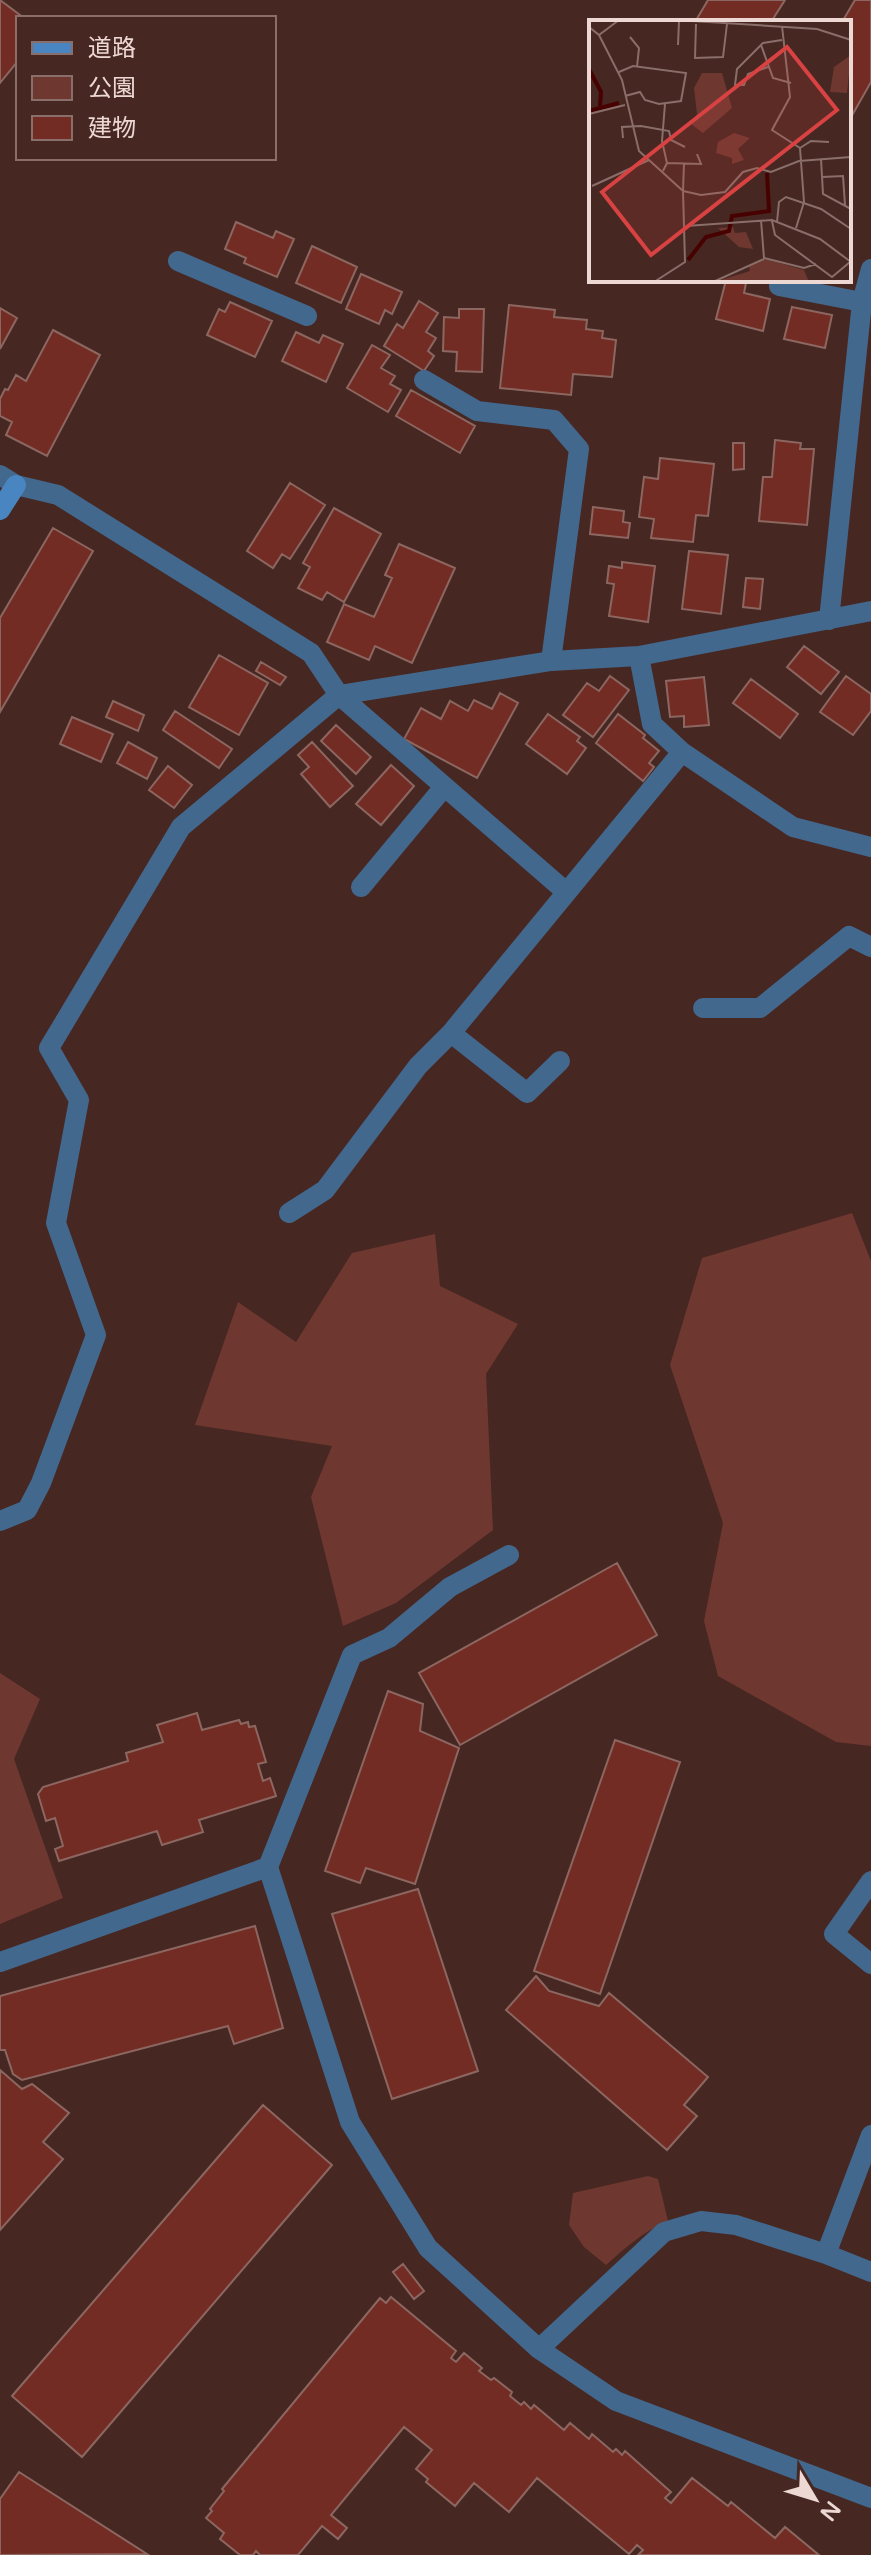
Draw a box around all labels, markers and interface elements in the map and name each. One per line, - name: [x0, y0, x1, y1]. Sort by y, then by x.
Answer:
- legend: [16, 16, 276, 160]
- inset map: [589, 20, 851, 282]
- text: 道路: [88, 34, 136, 63]
- text: 公園: [88, 74, 136, 103]
- text: 建物: [88, 114, 136, 143]
- north arrow: [775, 2459, 855, 2539]
- text: N: [814, 2496, 846, 2526]

